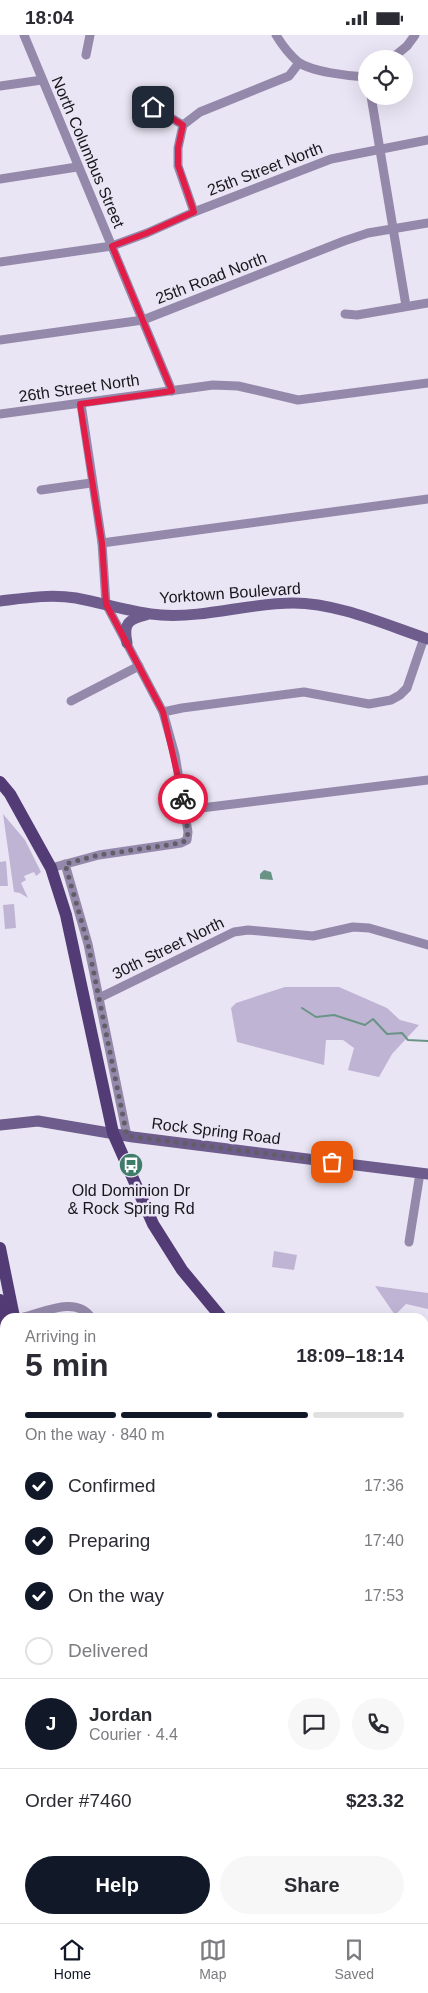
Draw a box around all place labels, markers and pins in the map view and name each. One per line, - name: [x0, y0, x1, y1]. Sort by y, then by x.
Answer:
- pin: [132, 86, 174, 128]
- pin: [311, 1141, 353, 1183]
- bus stop icon: Old Dominion Dr & Rock Spring Rd: [118, 1152, 144, 1178]
- place label: Old Dominion Dr & Rock Spring Rd: [67, 1182, 195, 1217]

